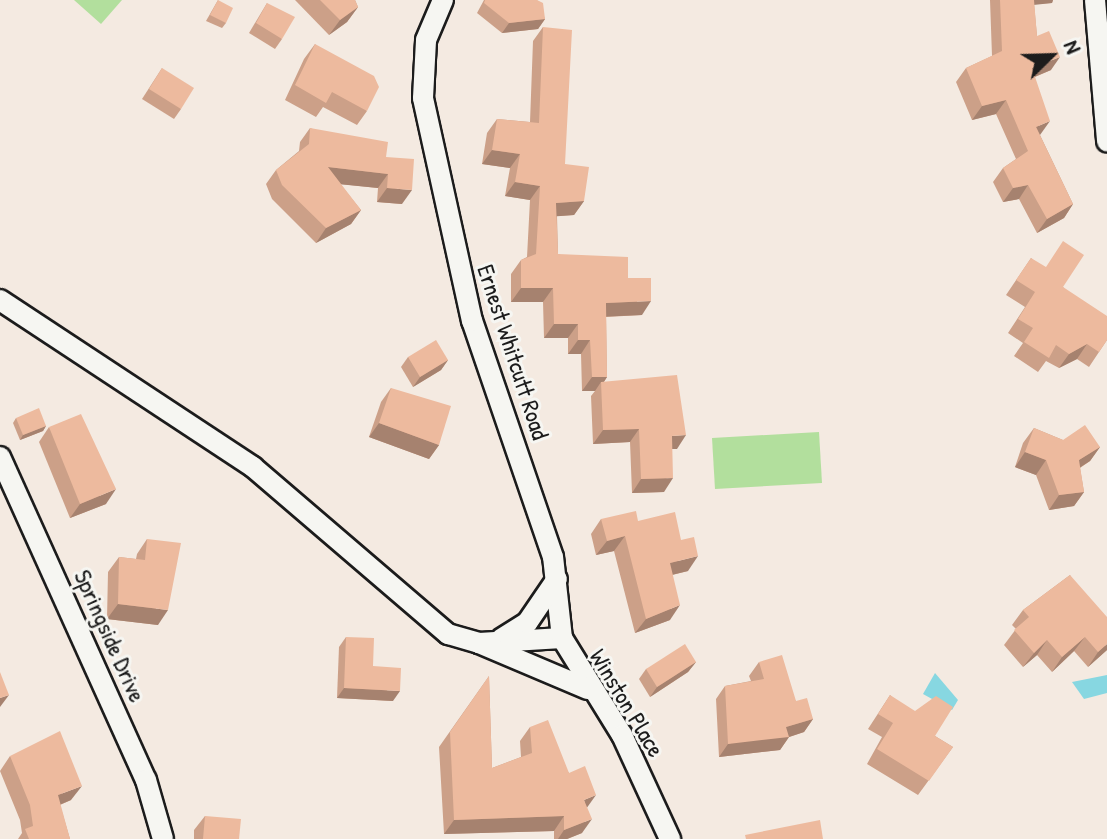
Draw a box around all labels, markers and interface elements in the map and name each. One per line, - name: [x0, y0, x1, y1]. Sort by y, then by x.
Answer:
- north arrow: [1011, 16, 1091, 96]
- text: N: [1057, 35, 1089, 58]
- street label: Ernest Whitcutt Road: [471, 261, 555, 443]
- street label: Springside Drive: [68, 565, 152, 707]
- street label: Winston Place: [584, 644, 670, 762]

